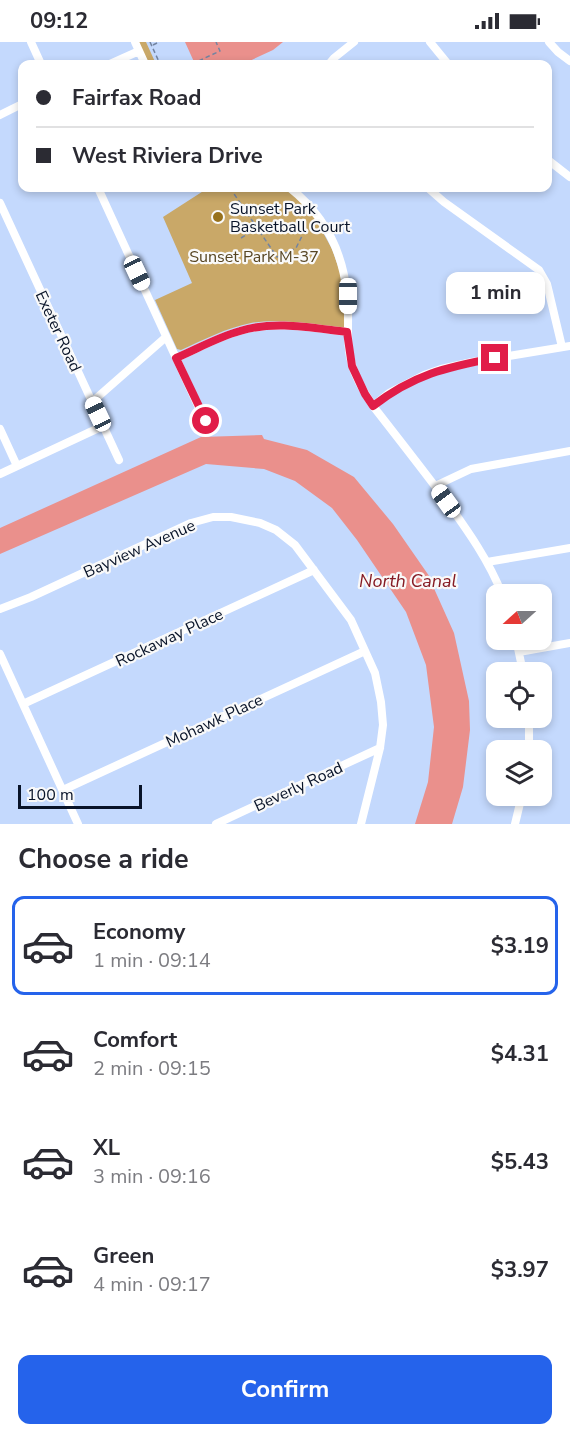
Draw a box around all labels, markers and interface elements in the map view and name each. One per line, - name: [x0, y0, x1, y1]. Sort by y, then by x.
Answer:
- text: 09:12: [30, 6, 88, 36]
- text: Fairfax Road: [72, 83, 201, 113]
- text: West Riviera Drive: [72, 141, 263, 171]
- place label: Sunset Park Basketball Court: [230, 198, 351, 238]
- marker: Sunset Park Basketball Court: [211, 210, 225, 224]
- park label: Sunset Park M-37: [189, 246, 319, 268]
- car: [121, 253, 153, 293]
- callout: 1 min: [446, 271, 544, 313]
- car: [339, 278, 357, 314]
- text: 1 min: [470, 279, 521, 306]
- street label: Exeter Road: [30, 287, 86, 376]
- route end: [481, 344, 508, 371]
- car: [82, 394, 114, 434]
- route start: [192, 407, 219, 434]
- car: [428, 481, 464, 521]
- street label: Bayview Avenue: [80, 514, 199, 583]
- water label: North Canal: [359, 569, 457, 593]
- north arrow: [486, 584, 552, 650]
- map controls: [486, 584, 552, 806]
- street label: Rockaway Place: [112, 603, 227, 672]
- button: locate: [486, 662, 552, 728]
- street label: Mohawk Place: [162, 689, 267, 753]
- button: layers: [486, 740, 552, 806]
- street label: Beverly Road: [250, 757, 346, 817]
- scale bar: [18, 782, 142, 810]
- text: 100 m: [27, 784, 74, 806]
- text: Choose a ride: [18, 841, 189, 878]
- text: Economy: [93, 917, 185, 947]
- icon: car: [21, 919, 75, 973]
- text: $3.19: [491, 931, 549, 961]
- text: 1 min · 09:14: [93, 947, 211, 974]
- text: Comfort: [93, 1025, 177, 1055]
- icon: car: [21, 1027, 75, 1081]
- text: $4.31: [491, 1039, 549, 1069]
- text: 2 min · 09:15: [93, 1055, 211, 1082]
- text: XL: [93, 1133, 120, 1163]
- icon: car: [21, 1135, 75, 1189]
- text: $5.43: [491, 1147, 549, 1177]
- text: 3 min · 09:16: [93, 1163, 211, 1190]
- text: Green: [93, 1241, 154, 1271]
- icon: car: [21, 1243, 75, 1297]
- text: $3.97: [491, 1255, 549, 1285]
- text: 4 min · 09:17: [93, 1271, 211, 1298]
- button: Confirm: [18, 1355, 552, 1424]

